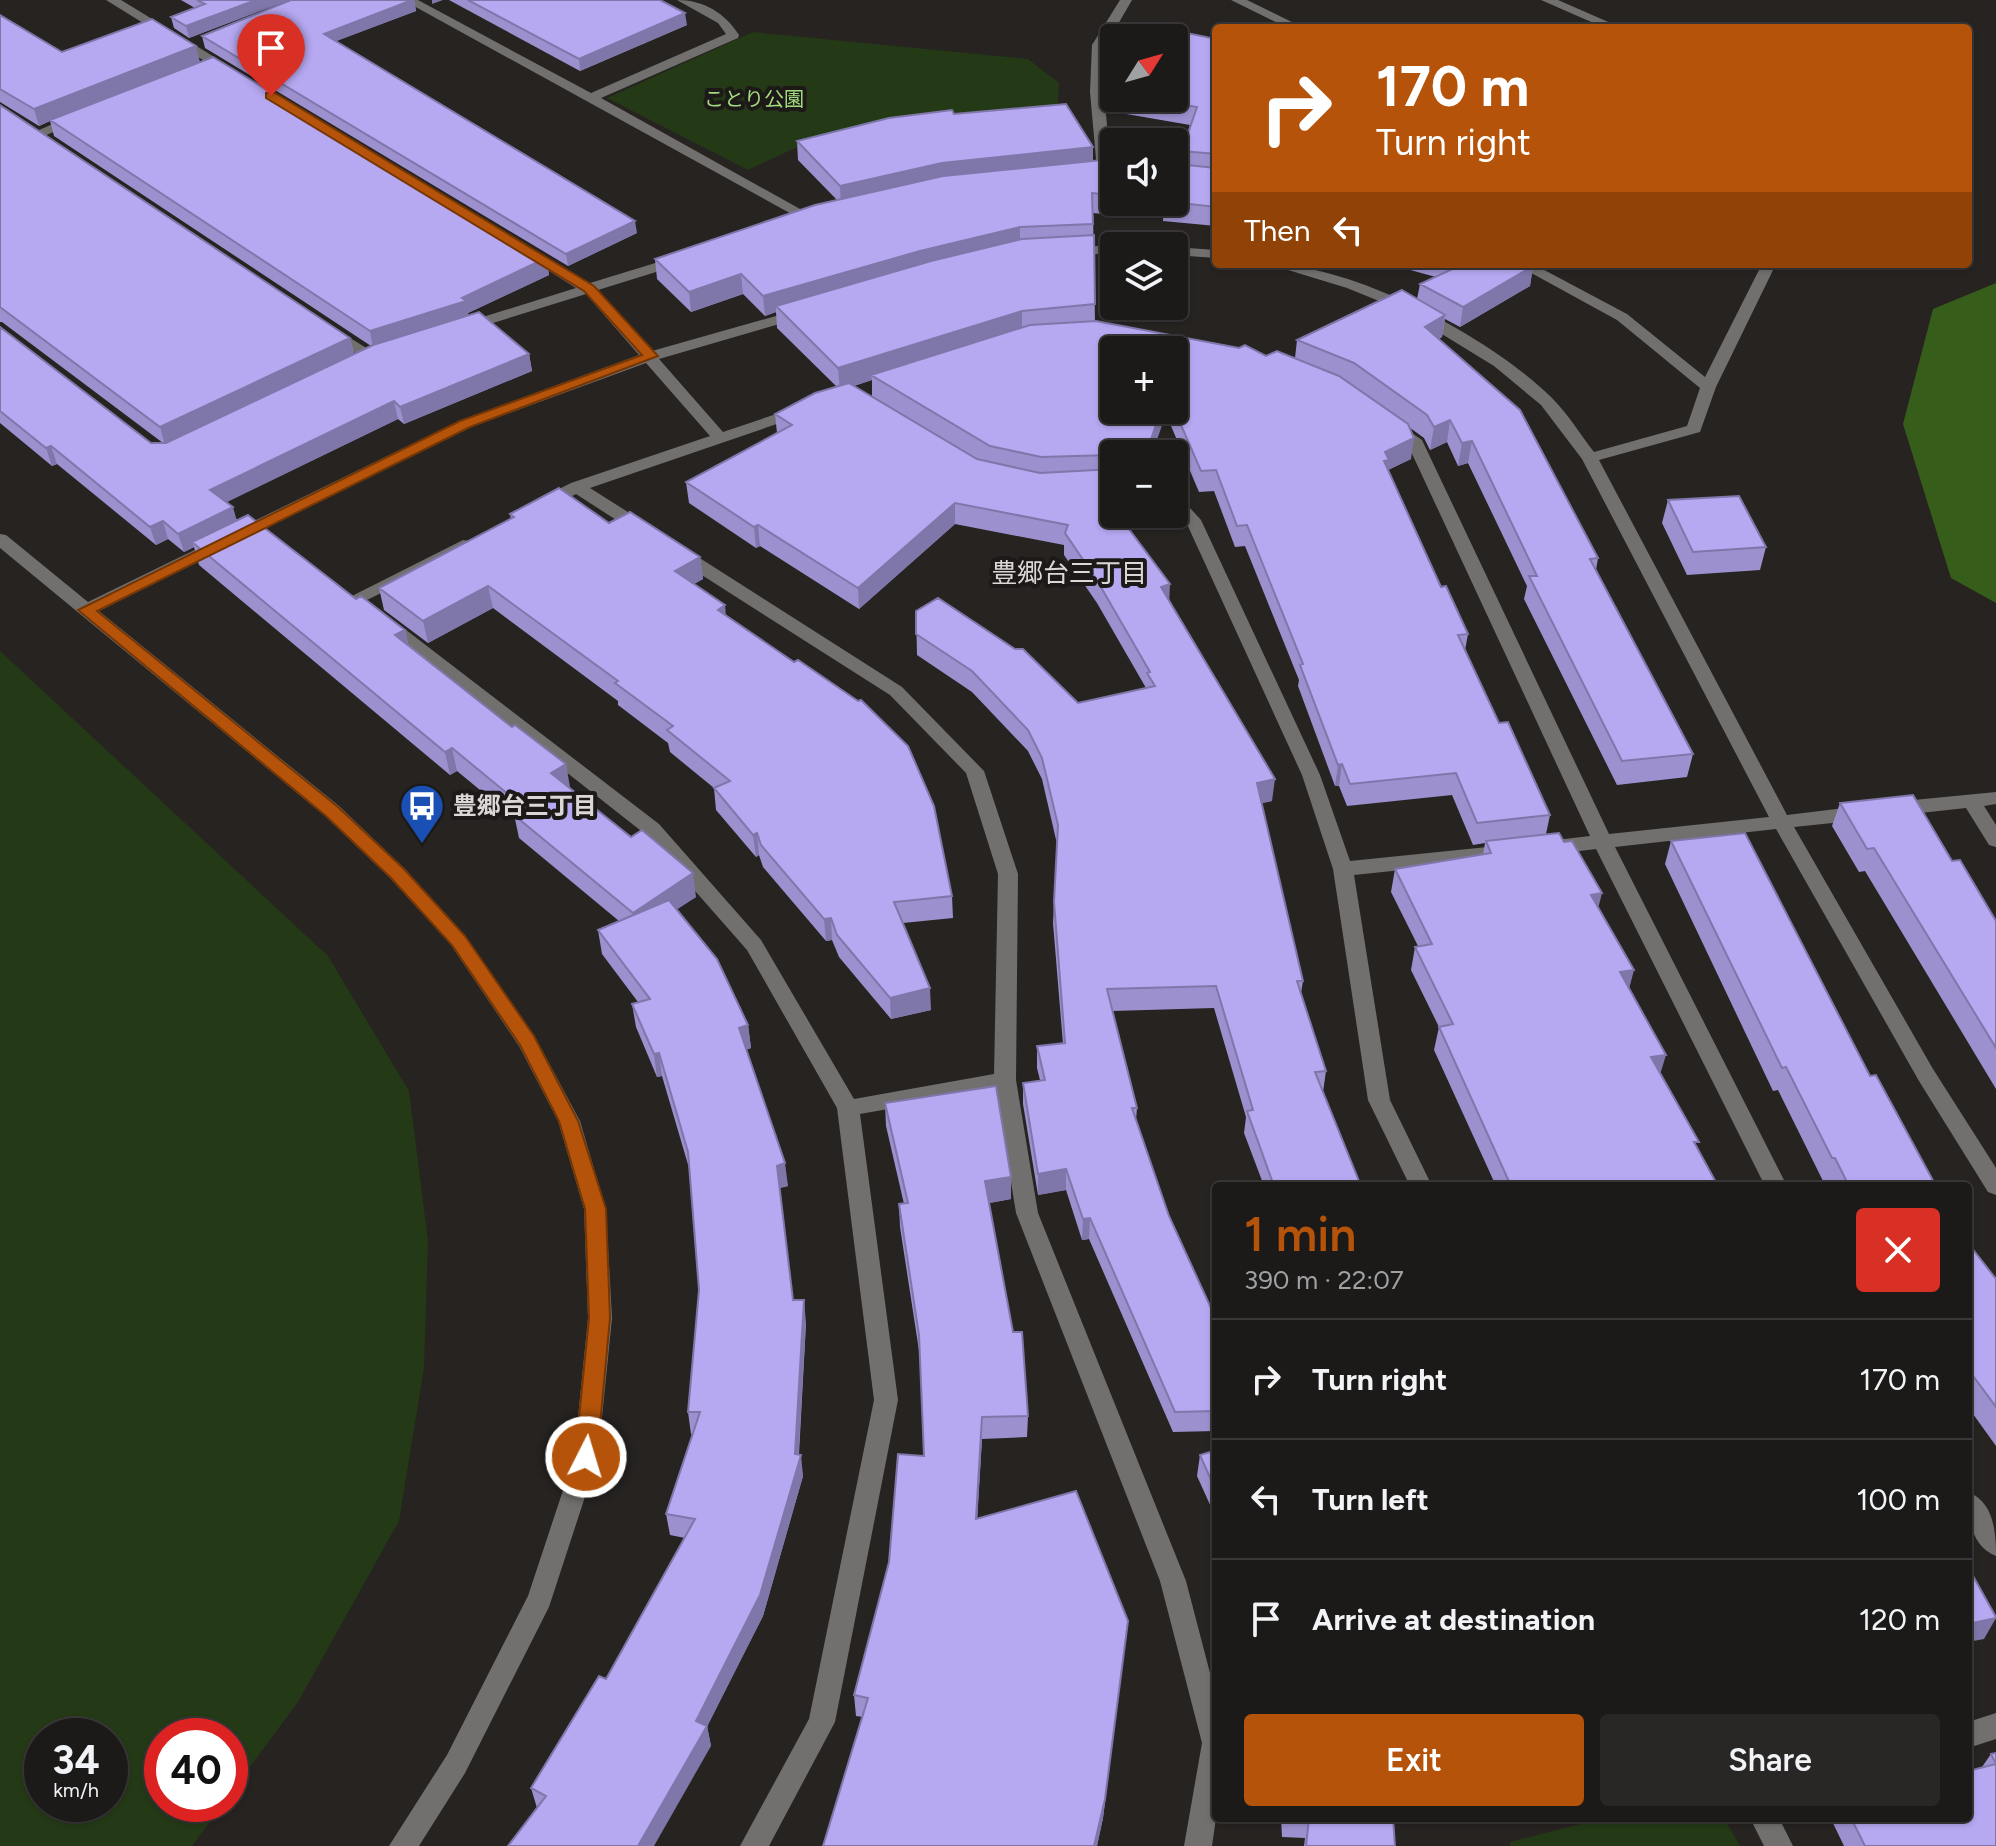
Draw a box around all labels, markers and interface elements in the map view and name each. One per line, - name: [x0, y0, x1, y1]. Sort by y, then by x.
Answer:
- pin: [237, 14.0, 305, 96]
- north arrow: [1100, 24, 1188, 112]
- map controls: [1100, 24, 1188, 528]
- icon: arrive: [249, 26, 293, 70]
- text: 170 m: [1376, 53, 1529, 120]
- icon: right: [1244, 56, 1348, 160]
- park label: ことり公園: [704, 87, 804, 111]
- text: Turn right: [1376, 121, 1531, 164]
- button: sound: [1100, 128, 1188, 216]
- icon: left: [1326, 208, 1370, 252]
- text: Then: [1244, 212, 1310, 249]
- button: layers: [1100, 232, 1188, 320]
- button: +: [1100, 336, 1188, 424]
- button: −: [1100, 440, 1188, 528]
- district label: 豊郷台三丁目: [991, 557, 1147, 589]
- bus stop icon: 豊郷台三丁目: [398, 782, 446, 845]
- place label: 豊郷台三丁目: [453, 791, 597, 820]
- text: 1 min: [1244, 1205, 1356, 1263]
- button: close: [1856, 1208, 1940, 1292]
- text: 390 m · 22:07: [1244, 1264, 1404, 1296]
- icon: right: [1244, 1357, 1288, 1401]
- text: Turn right: [1312, 1361, 1447, 1398]
- text: 170 m: [1859, 1361, 1940, 1398]
- position arrow: [544, 1415, 628, 1499]
- icon: left: [1244, 1477, 1288, 1521]
- text: Turn left: [1312, 1481, 1429, 1518]
- text: 100 m: [1856, 1481, 1940, 1518]
- icon: arrive: [1244, 1597, 1288, 1641]
- text: Arrive at destination: [1312, 1601, 1595, 1638]
- text: 120 m: [1859, 1601, 1940, 1638]
- button: Exit: [1244, 1714, 1584, 1806]
- button: Share: [1600, 1714, 1940, 1806]
- speed limit sign: 40: [144, 1718, 248, 1822]
- text: 34: [52, 1736, 100, 1784]
- text: km/h: [53, 1778, 99, 1802]

